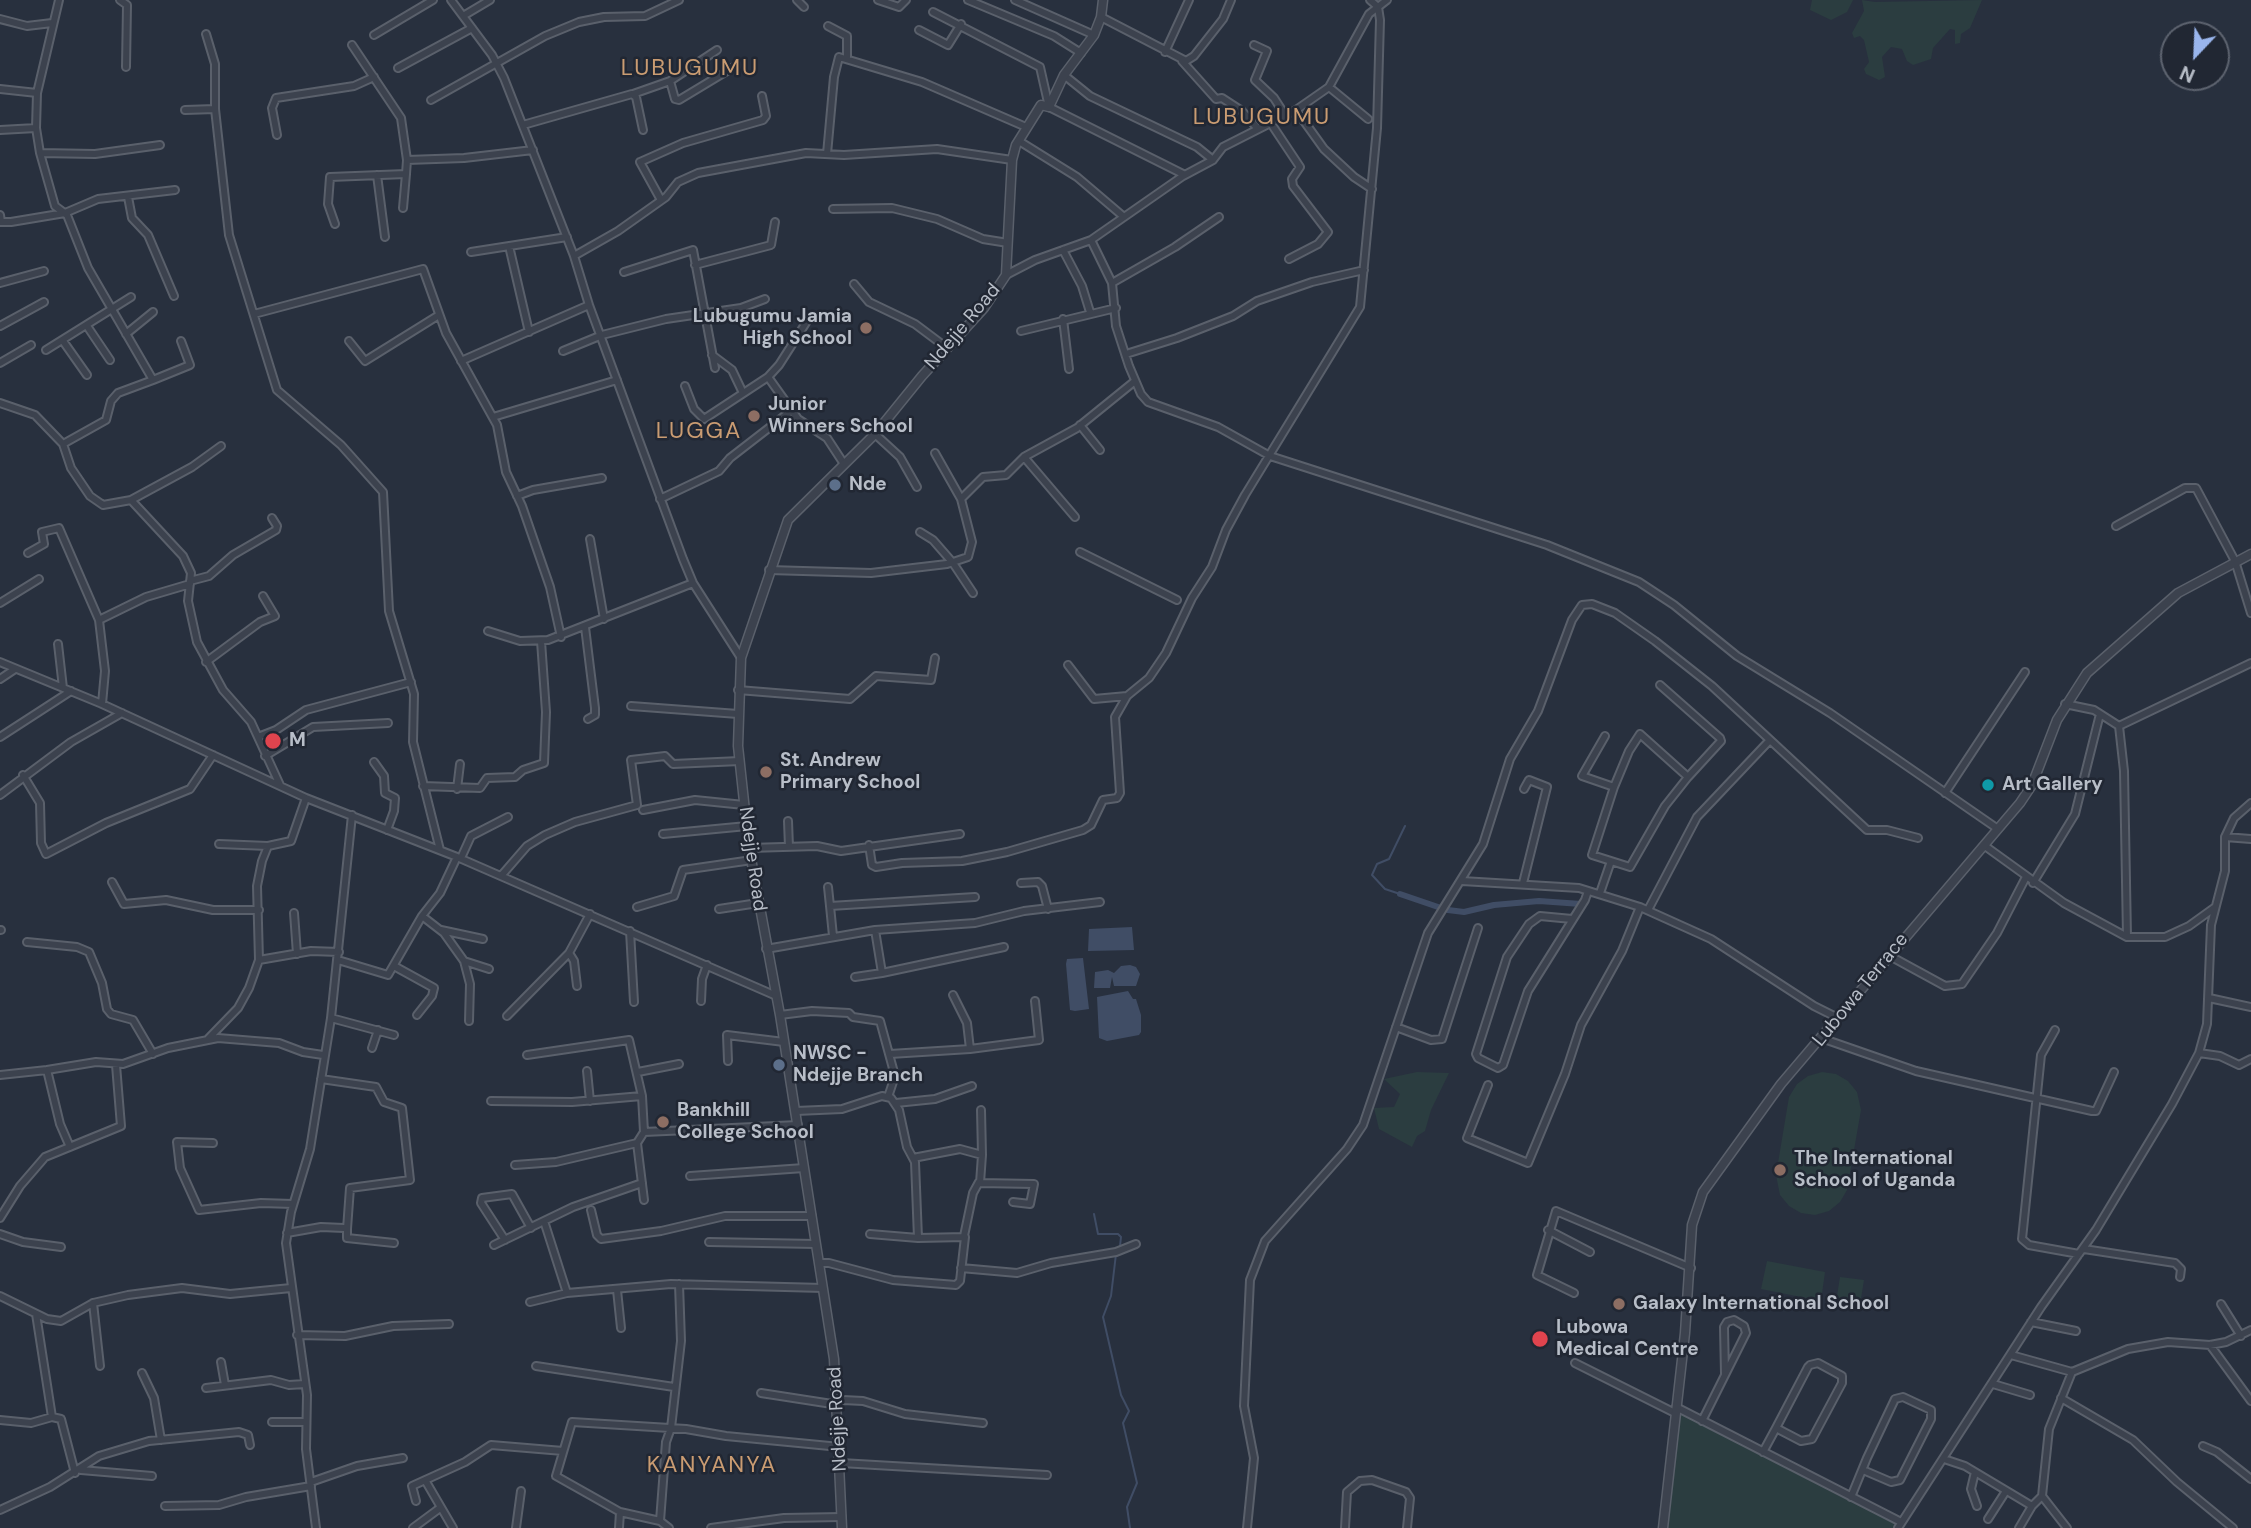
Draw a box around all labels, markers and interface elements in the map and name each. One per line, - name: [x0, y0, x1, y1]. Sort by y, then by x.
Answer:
- north arrow: [2160, 21, 2230, 91]
- district label: LUBUGUMU: [622, 55, 758, 83]
- text: N: [2176, 60, 2199, 88]
- district label: LUBUGUMU: [1194, 104, 1330, 132]
- street label: Ndejje Road: [920, 279, 1006, 375]
- place label: Lubugumu Jamia High School: [693, 306, 852, 350]
- marker: Lubugumu Jamia High School: [858, 320, 874, 336]
- place label: Junior Winners School: [768, 394, 913, 438]
- marker: Junior Winners School: [746, 408, 762, 424]
- district label: LUGGA: [656, 418, 742, 446]
- place label: Nde: [849, 474, 887, 496]
- marker: Nde: [827, 477, 843, 493]
- place label: M: [289, 730, 306, 752]
- marker: M: [263, 731, 283, 751]
- place label: St. Andrew Primary School: [780, 750, 920, 794]
- marker: St. Andrew Primary School: [758, 764, 774, 780]
- place label: Art Gallery: [2002, 774, 2103, 796]
- marker: Art Gallery: [1980, 777, 1996, 793]
- street label: Ndejje Road: [733, 805, 771, 913]
- street label: Lubowa Terrace: [1808, 929, 1914, 1051]
- place label: NWSC - Ndejje Branch: [793, 1043, 923, 1087]
- marker: NWSC - Ndejje Branch: [771, 1057, 787, 1073]
- place label: Bankhill College School: [677, 1100, 814, 1144]
- marker: Bankhill College School: [655, 1114, 671, 1130]
- place label: The International School of Uganda: [1794, 1148, 1955, 1192]
- marker: The International School of Uganda: [1772, 1162, 1788, 1178]
- place label: Galaxy International School: [1633, 1293, 1889, 1315]
- marker: Galaxy International School: [1611, 1296, 1627, 1312]
- place label: Lubowa Medical Centre: [1556, 1317, 1699, 1361]
- marker: Lubowa Medical Centre: [1530, 1329, 1550, 1349]
- street label: Ndejje Road: [824, 1366, 852, 1472]
- district label: KANYANYA: [648, 1452, 776, 1480]

